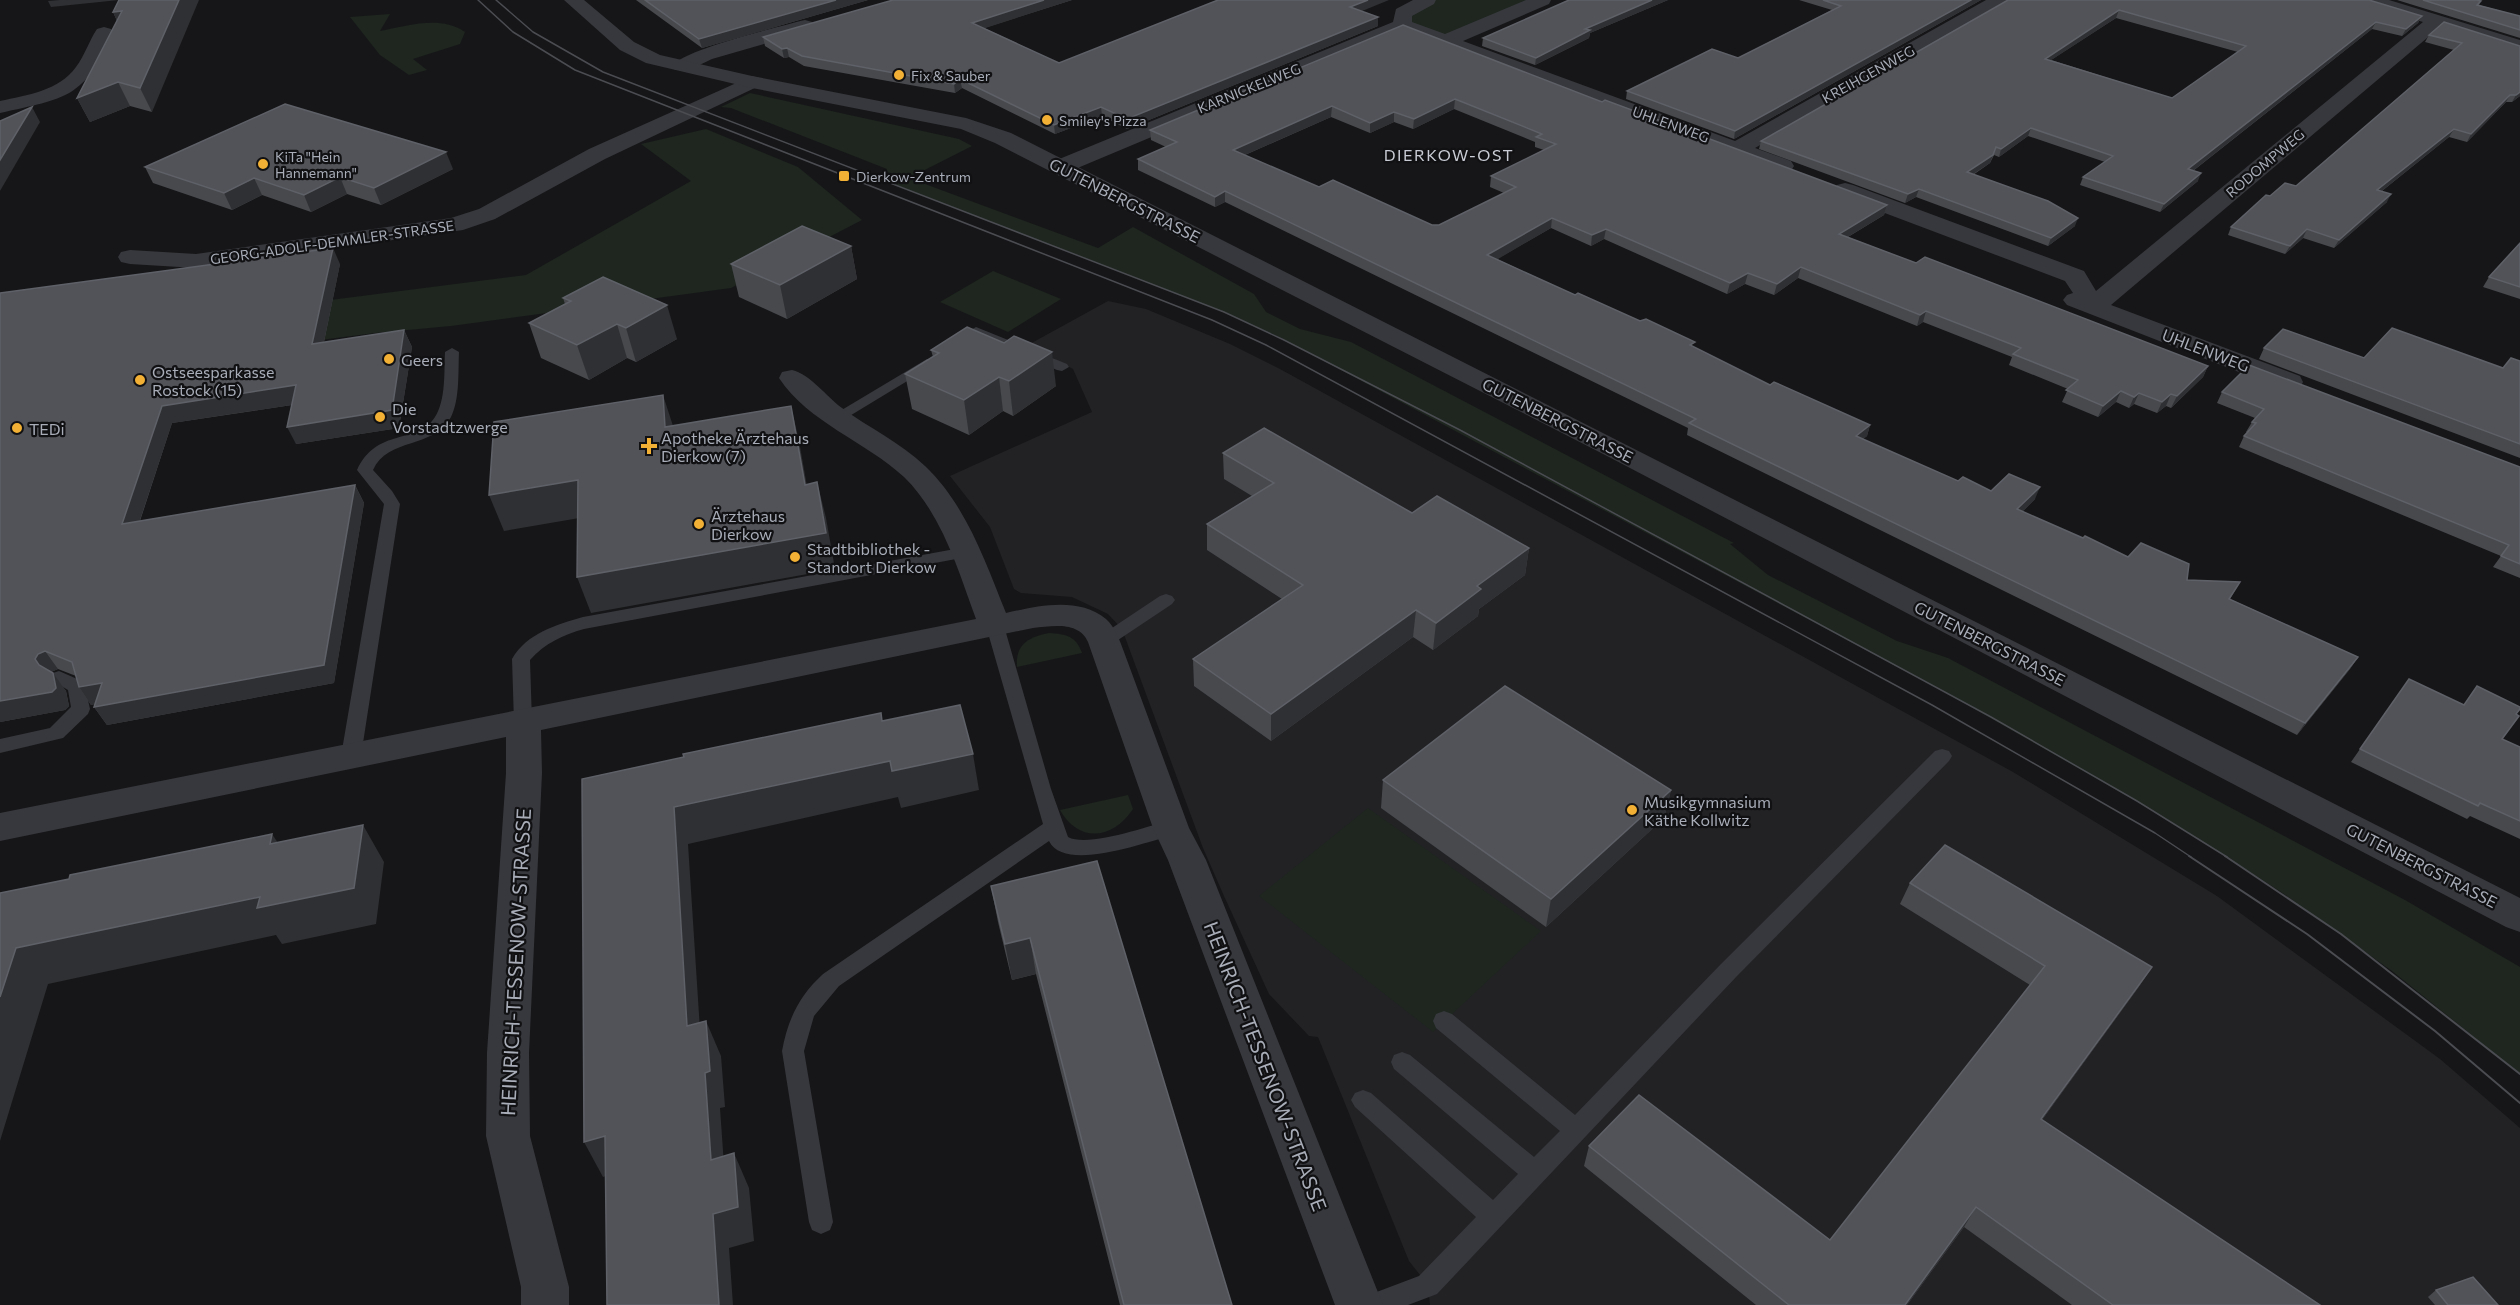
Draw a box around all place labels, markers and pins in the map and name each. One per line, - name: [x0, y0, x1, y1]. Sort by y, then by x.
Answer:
- place label: Fix & Sauber: [911, 67, 991, 84]
- marker: Fix & Sauber: [892, 68, 906, 82]
- place label: Smiley's Pizza: [1059, 112, 1147, 129]
- marker: Smiley's Pizza: [1040, 113, 1054, 127]
- place label: KiTa "Hein Hannemann": [275, 148, 357, 181]
- marker: KiTa "Hein Hannemann": [256, 157, 270, 171]
- place label: Dierkow-Zentrum: [856, 168, 971, 185]
- marker: Dierkow-Zentrum: [837, 169, 851, 183]
- place label: Geers: [401, 350, 443, 369]
- marker: Geers: [382, 352, 396, 366]
- place label: Ostseesparkasse Rostock (15): [152, 362, 275, 399]
- marker: Ostseesparkasse Rostock (15): [133, 373, 147, 387]
- place label: Die Vorstadtzwerge: [392, 399, 508, 436]
- marker: Die Vorstadtzwerge: [373, 410, 387, 424]
- place label: TEDi: [29, 419, 65, 438]
- marker: TEDi: [10, 421, 24, 435]
- place label: Apotheke Ärztehaus Dierkow (7): [661, 428, 809, 465]
- marker: Apotheke Ärztehaus Dierkow (7): [642, 439, 656, 453]
- place label: Ärztehaus Dierkow: [711, 506, 785, 543]
- marker: Ärztehaus Dierkow: [692, 517, 706, 531]
- place label: Stadtbibliothek - Standort Dierkow: [807, 539, 936, 576]
- marker: Stadtbibliothek - Standort Dierkow: [788, 550, 802, 564]
- place label: Musikgymnasium Käthe Kollwitz: [1644, 792, 1771, 829]
- marker: Musikgymnasium Käthe Kollwitz: [1625, 803, 1639, 817]

